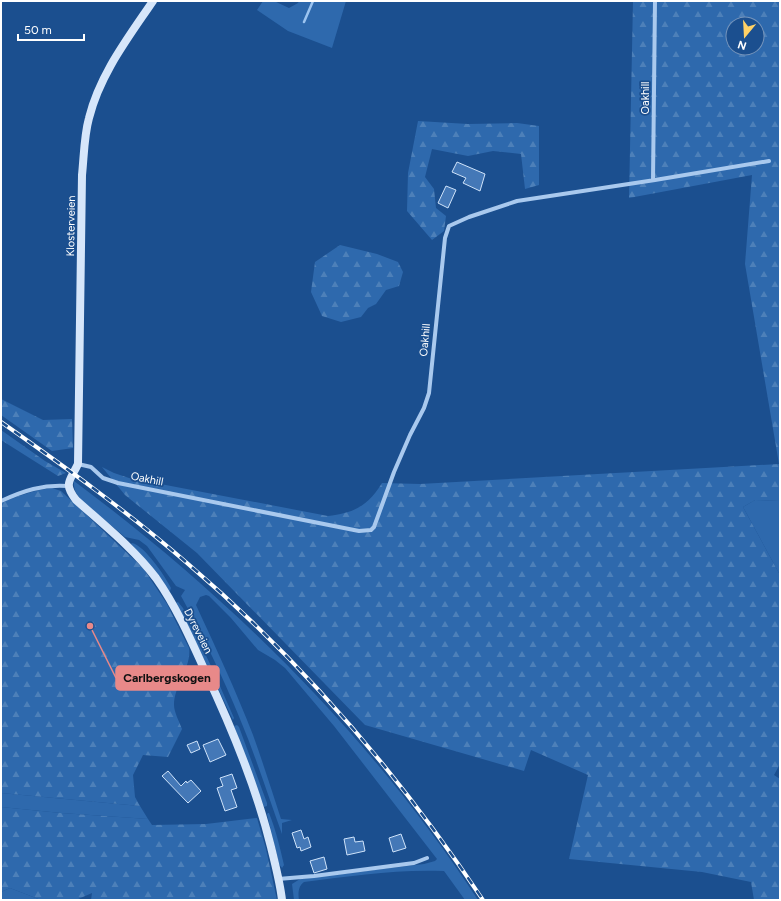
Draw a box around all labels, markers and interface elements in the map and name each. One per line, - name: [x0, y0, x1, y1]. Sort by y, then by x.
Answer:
- scale bar: [18, 16, 84, 42]
- north arrow: [725, 16, 765, 56]
- text: 50 m: [24, 23, 52, 37]
- text: N: [736, 38, 748, 53]
- street label: Oakhill: [639, 81, 652, 115]
- street label: Klosterveien: [64, 195, 78, 257]
- street label: Oakhill: [417, 323, 433, 357]
- street label: Oakhill: [130, 469, 164, 489]
- street label: Dyreveien: [181, 606, 215, 656]
- callout: Carlbergskogen: [116, 666, 219, 690]
- text: Carlbergskogen: [123, 671, 211, 685]

